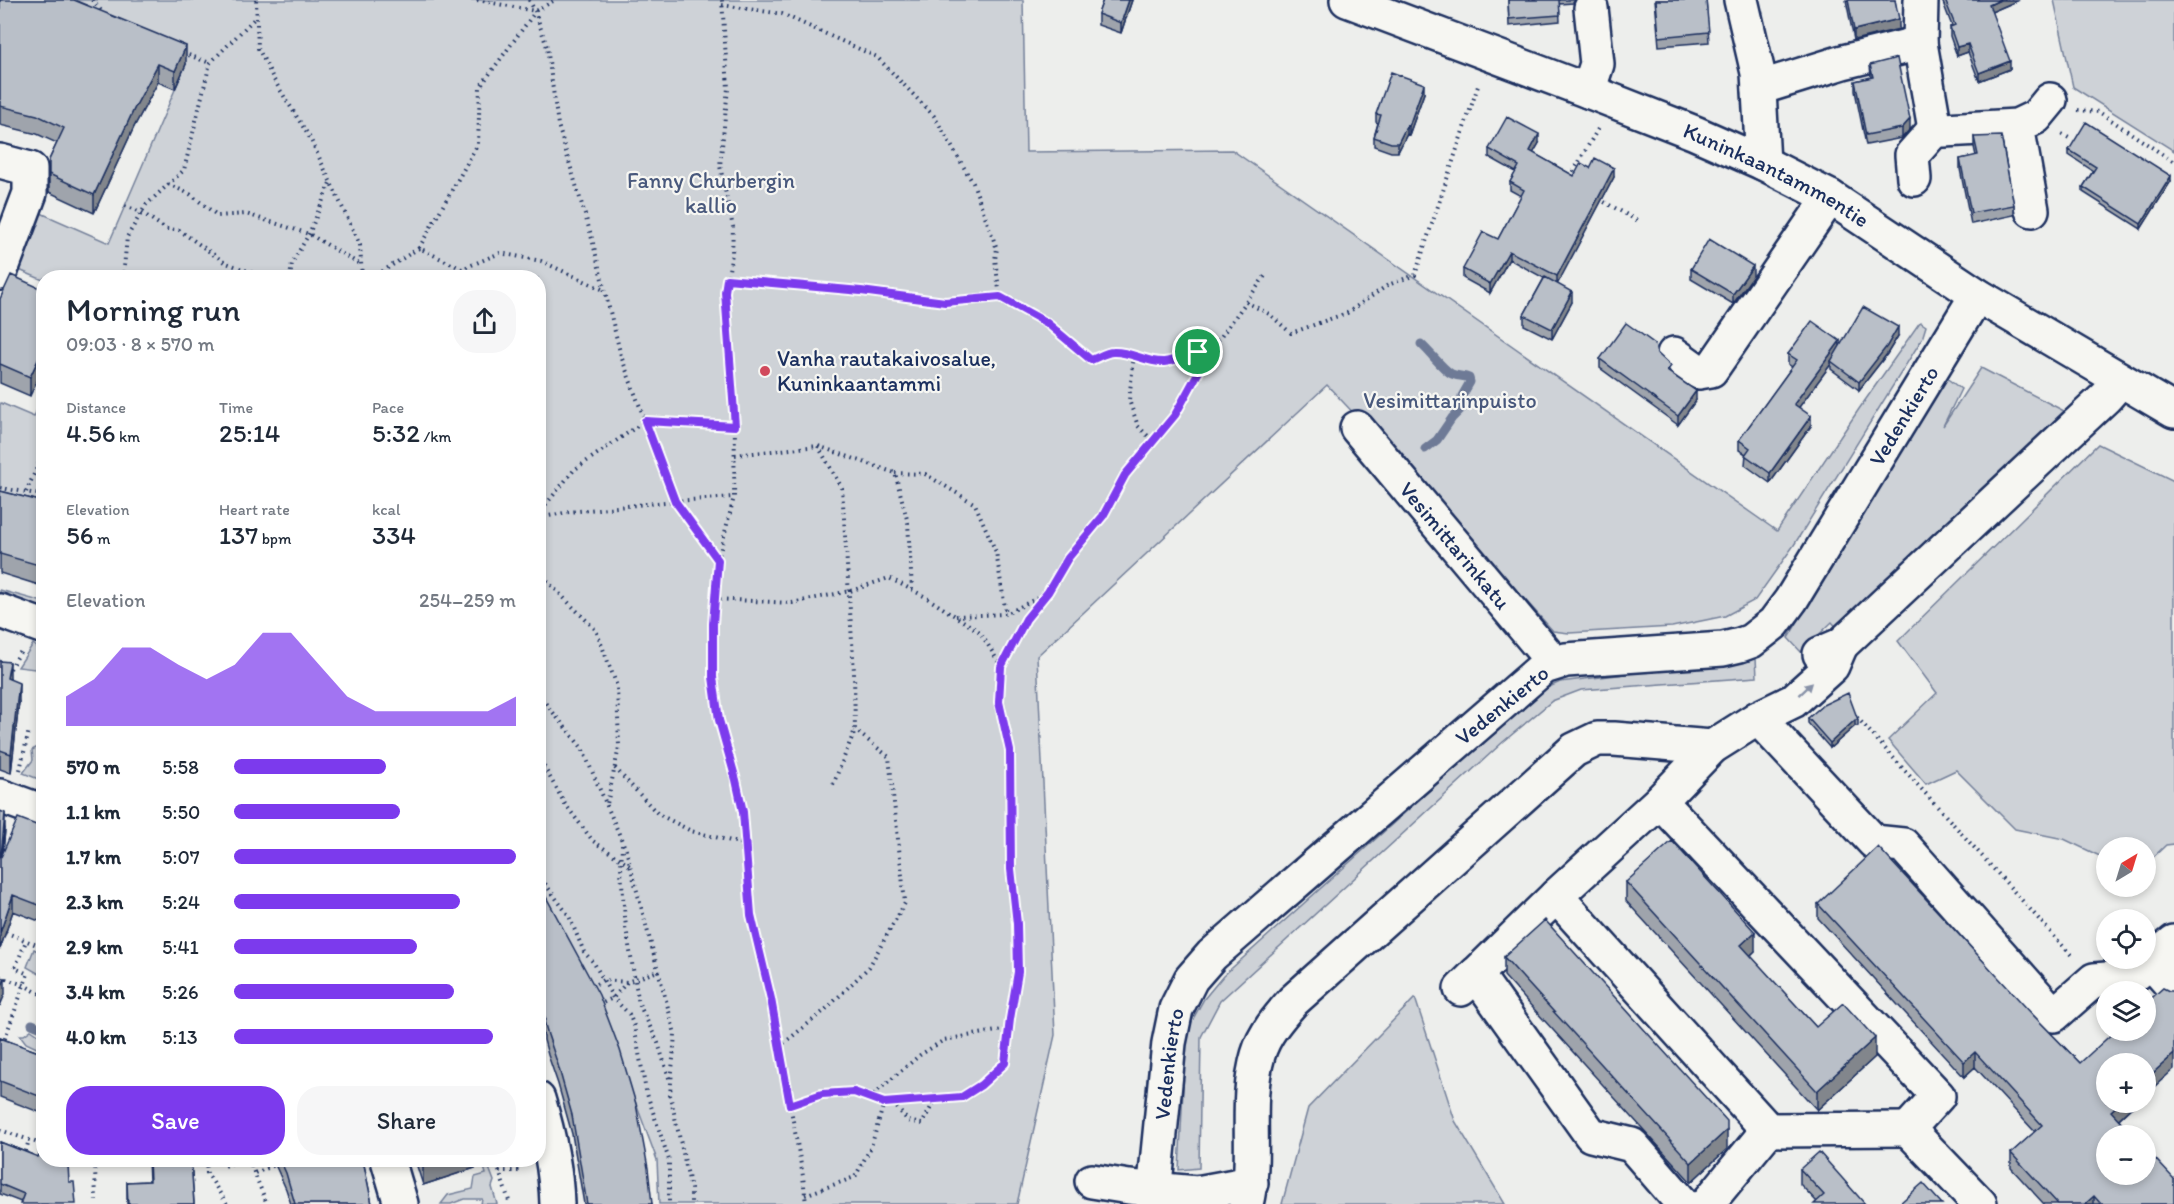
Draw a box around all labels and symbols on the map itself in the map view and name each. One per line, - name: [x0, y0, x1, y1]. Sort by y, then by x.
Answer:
- street label: Kuninkaantammentie: [1680, 116, 1875, 233]
- park label: Fanny Churbergin kallio: [627, 167, 795, 219]
- pin: [1172, 326, 1223, 377]
- place label: Vanha rautakaivosalue, Kuninkaantammi: [777, 345, 996, 397]
- street label: Vedenkierto: [1863, 360, 1944, 471]
- marker: Vanha rautakaivosalue, Kuninkaantammi: [758, 364, 772, 378]
- park label: Vesimittarinpuisto: [1363, 387, 1537, 414]
- street label: Vesimittarinkatu: [1394, 476, 1517, 615]
- street label: Vedenkierto: [1450, 659, 1554, 751]
- one-way arrow: [1799, 682, 1814, 696]
- north arrow: [2096, 837, 2156, 897]
- street label: Vedenkierto: [1148, 1006, 1189, 1121]

